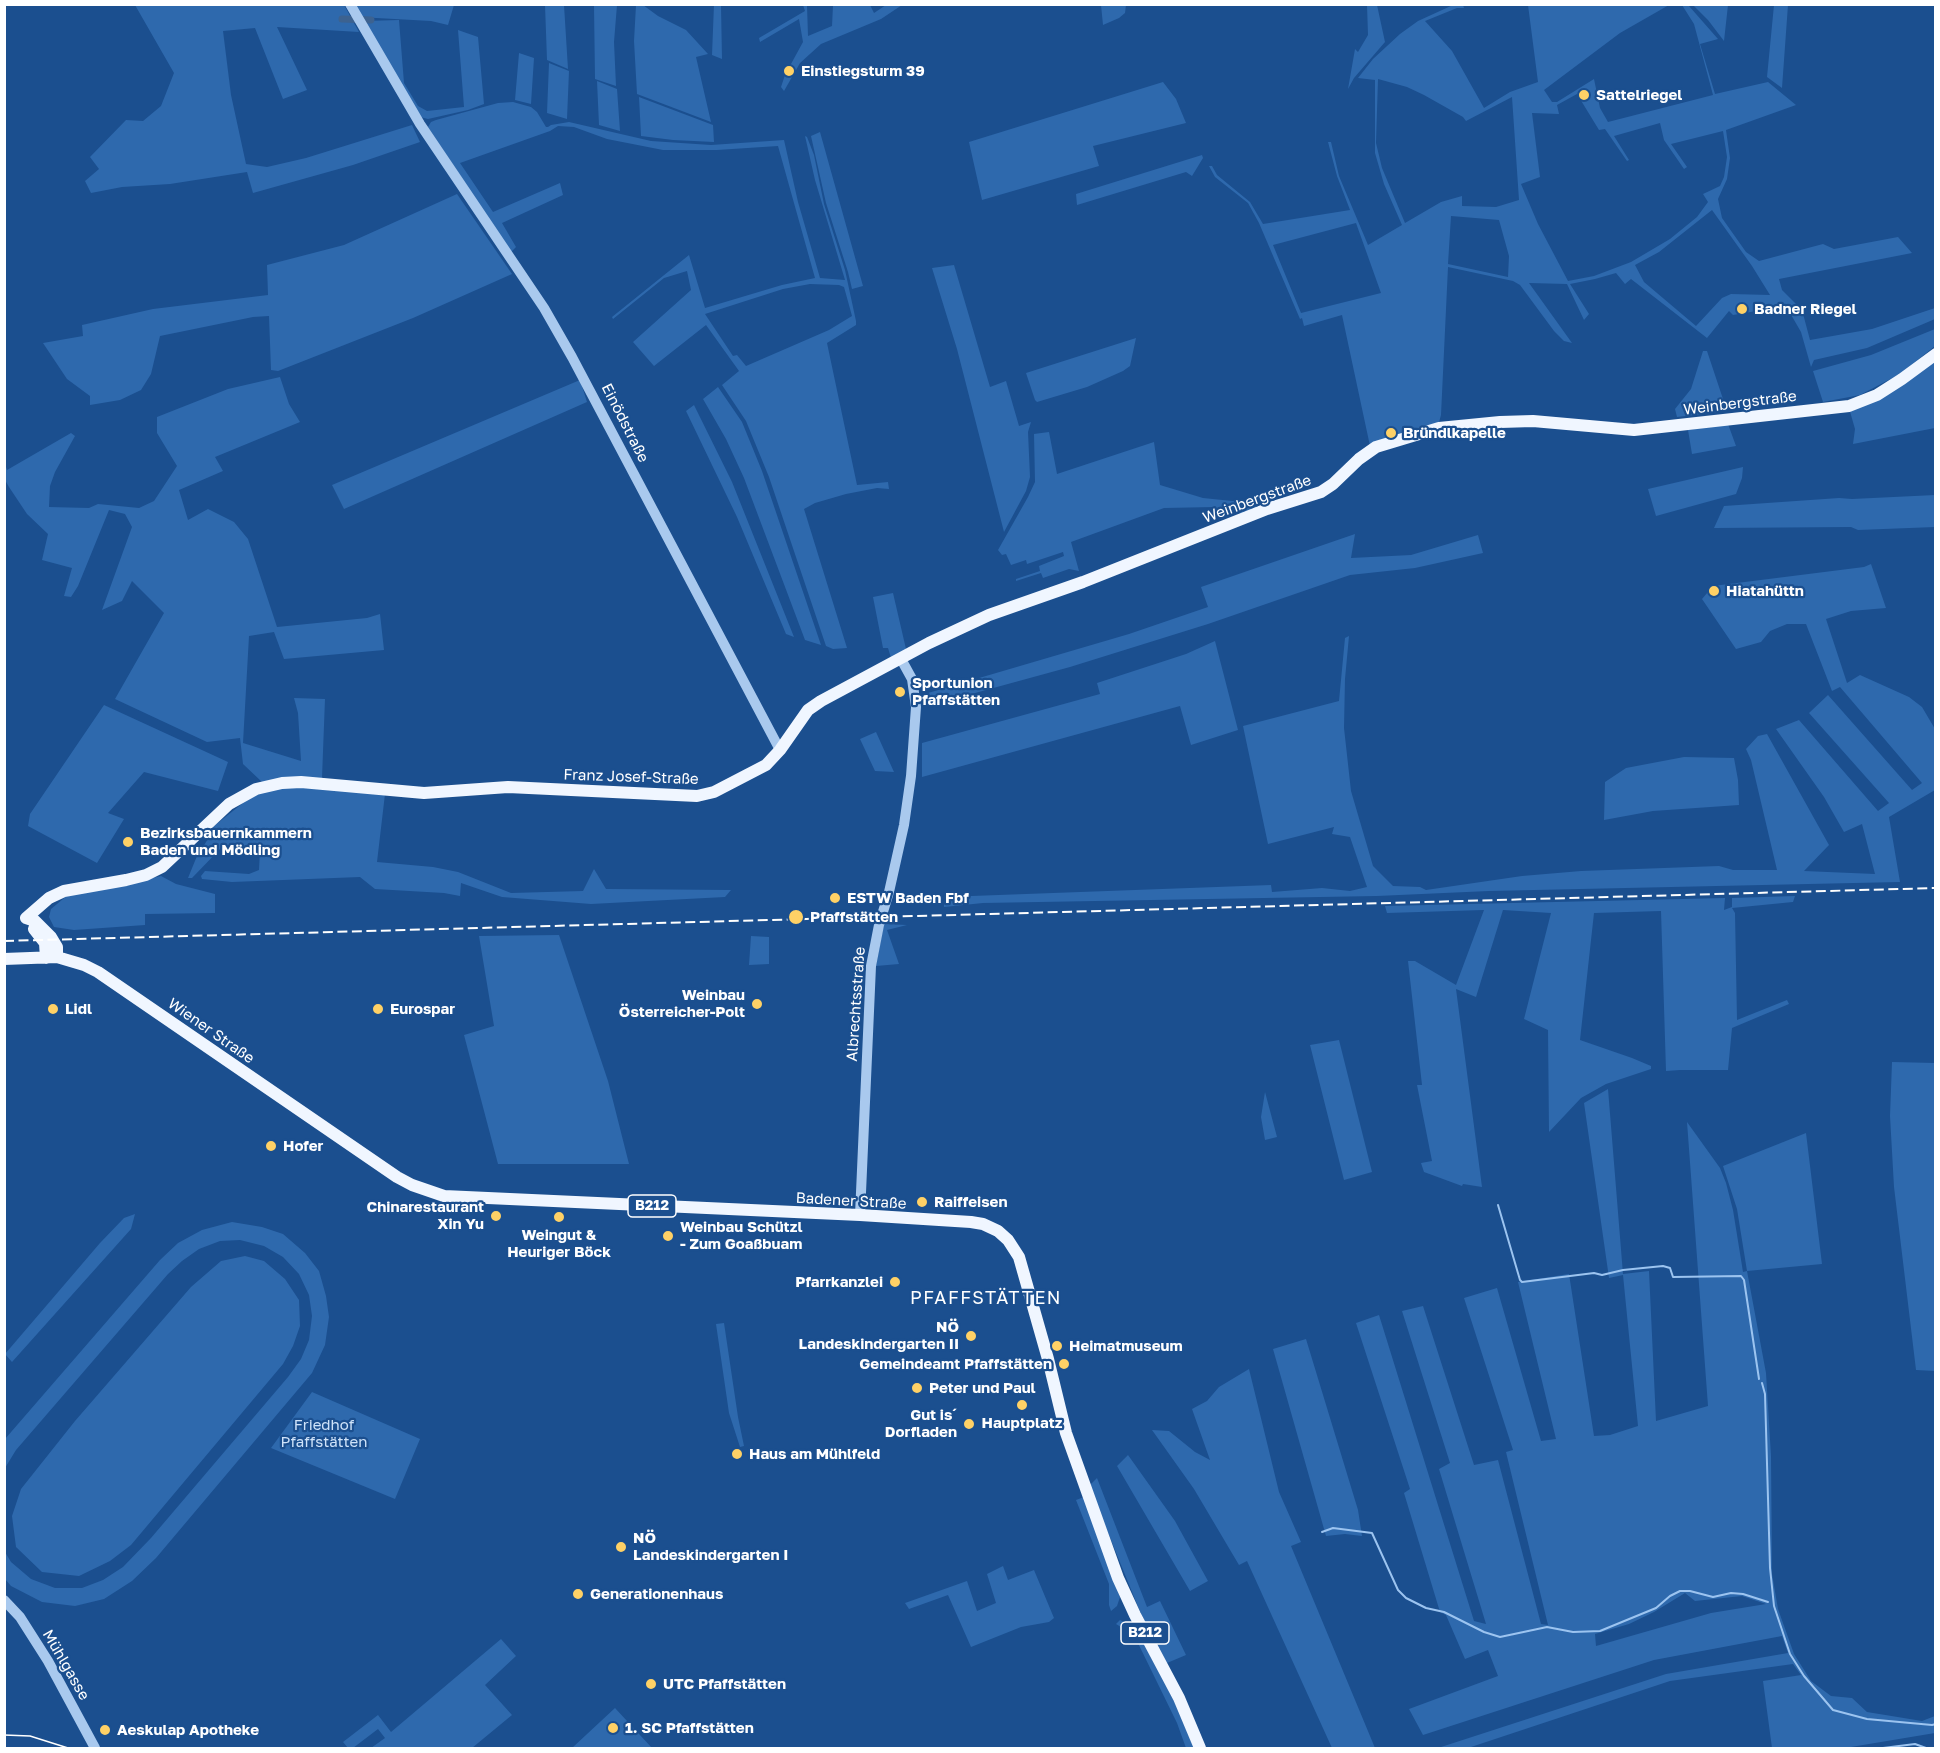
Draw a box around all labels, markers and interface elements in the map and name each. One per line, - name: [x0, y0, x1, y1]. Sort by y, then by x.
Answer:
- place label: Einstiegsturm 39: [801, 62, 925, 80]
- marker: Einstiegsturm 39: [782, 64, 796, 78]
- place label: Sattelriegel: [1596, 86, 1682, 104]
- marker: Sattelriegel: [1577, 88, 1591, 102]
- place label: Badner Riegel: [1754, 300, 1857, 318]
- marker: Badner Riegel: [1735, 302, 1749, 316]
- street label: Einödstraße: [597, 381, 653, 465]
- street label: Weinbergstraße: [1682, 387, 1798, 419]
- place label: Bründlkapelle: [1403, 424, 1506, 442]
- marker: Bründlkapelle: [1384, 426, 1398, 440]
- street label: Weinbergstraße: [1200, 471, 1314, 527]
- place label: Hiatahüttn: [1726, 582, 1804, 600]
- marker: Hiatahüttn: [1707, 584, 1721, 598]
- place label: Sportunion Pfaffstätten: [912, 674, 1000, 709]
- marker: Sportunion Pfaffstätten: [893, 685, 907, 699]
- street label: Franz Josef-Straße: [563, 766, 699, 788]
- place label: Bezirksbauernkammern Baden und Mödling: [140, 824, 312, 859]
- marker: Bezirksbauernkammern Baden und Mödling: [121, 835, 135, 849]
- place label: ESTW Baden Fbf: [847, 889, 969, 907]
- marker: ESTW Baden Fbf: [828, 891, 842, 905]
- marker: Pfaffstätten: [787, 908, 805, 926]
- place label: Pfaffstätten: [810, 908, 898, 926]
- street label: Albrechtsstraße: [843, 946, 869, 1062]
- place label: Weinbau Österreicher-Polt: [619, 986, 745, 1021]
- street label: Wiener Straße: [164, 995, 258, 1067]
- marker: Weinbau Österreicher-Polt: [750, 997, 764, 1011]
- place label: Lidl: [65, 1000, 92, 1018]
- place label: Eurospar: [390, 1000, 455, 1018]
- marker: Lidl: [46, 1002, 60, 1016]
- marker: Eurospar: [371, 1002, 385, 1016]
- place label: Hofer: [283, 1137, 323, 1155]
- marker: Hofer: [264, 1139, 278, 1153]
- street label: Badener Straße: [795, 1189, 907, 1213]
- place label: Raiffeisen: [934, 1193, 1007, 1211]
- road number: B212: [628, 1195, 676, 1217]
- marker: Raiffeisen: [915, 1195, 929, 1209]
- place label: Chinarestaurant Xin Yu: [367, 1198, 484, 1233]
- marker: Chinarestaurant Xin Yu: [489, 1209, 503, 1223]
- marker: Weingut & Heuriger Böck: [552, 1210, 566, 1224]
- place label: Weinbau Schützl - Zum Goaßbuam: [680, 1218, 802, 1253]
- place label: Weingut & Heuriger Böck: [507, 1226, 611, 1261]
- marker: Weinbau Schützl - Zum Goaßbuam: [661, 1229, 675, 1243]
- place label: Pfarrkanzlei: [795, 1273, 883, 1291]
- marker: Pfarrkanzlei: [888, 1275, 902, 1289]
- district label: PFAFFSTÄTTEN: [910, 1287, 1062, 1309]
- place label: NÖ Landeskindergarten II: [799, 1318, 959, 1353]
- marker: NÖ Landeskindergarten II: [964, 1329, 978, 1343]
- place label: Heimatmuseum: [1069, 1337, 1183, 1355]
- marker: Heimatmuseum: [1050, 1339, 1064, 1353]
- place label: Gemeindeamt Pfaffstätten: [859, 1355, 1052, 1373]
- marker: Gemeindeamt Pfaffstätten: [1057, 1357, 1071, 1371]
- place label: Peter und Paul: [929, 1379, 1036, 1397]
- marker: Peter und Paul: [910, 1381, 924, 1395]
- marker: Hauptplatz: [1015, 1398, 1029, 1412]
- place label: Gut is´ Dorfladen: [885, 1406, 957, 1441]
- place label: Hauptplatz: [982, 1414, 1062, 1432]
- park label: Friedhof Pfaffstätten: [281, 1416, 367, 1451]
- marker: Gut is´ Dorfladen: [962, 1417, 976, 1431]
- place label: Haus am Mühlfeld: [749, 1445, 880, 1463]
- marker: Haus am Mühlfeld: [730, 1447, 744, 1461]
- place label: NÖ Landeskindergarten I: [633, 1529, 788, 1564]
- marker: NÖ Landeskindergarten I: [614, 1540, 628, 1554]
- place label: Generationenhaus: [590, 1585, 723, 1603]
- marker: Generationenhaus: [571, 1587, 585, 1601]
- road number: B212: [1121, 1622, 1169, 1644]
- street label: Mühlgasse: [39, 1627, 93, 1703]
- place label: UTC Pfaffstätten: [663, 1675, 786, 1693]
- marker: UTC Pfaffstätten: [644, 1677, 658, 1691]
- place label: 1. SC Pfaffstätten: [625, 1719, 754, 1737]
- place label: Aeskulap Apotheke: [117, 1721, 259, 1739]
- marker: 1. SC Pfaffstätten: [606, 1721, 620, 1735]
- marker: Aeskulap Apotheke: [98, 1723, 112, 1737]

